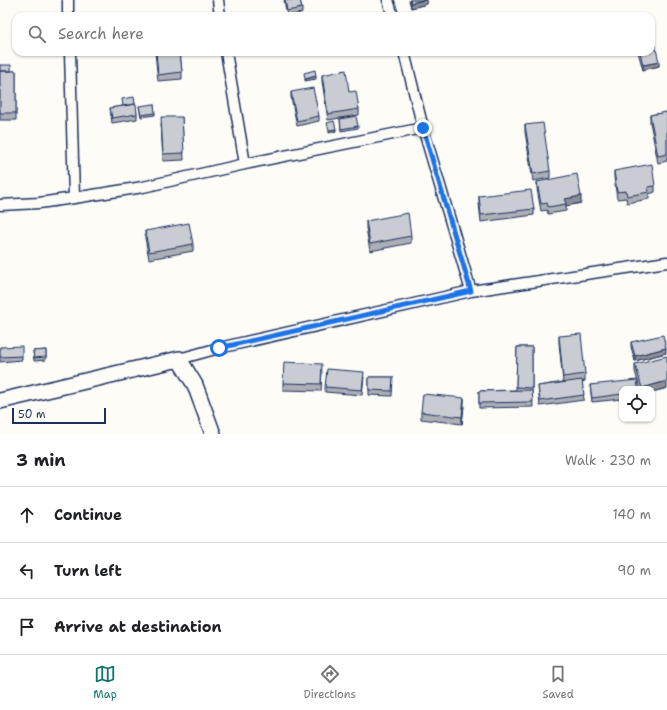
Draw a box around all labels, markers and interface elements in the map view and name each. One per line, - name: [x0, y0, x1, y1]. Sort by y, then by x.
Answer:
- search box: [12, 12, 655, 56]
- icon: search: [26, 23, 48, 45]
- text: Search here: [58, 24, 144, 44]
- route end: [414, 119, 432, 137]
- route start: [210, 339, 228, 357]
- map controls: [619, 386, 655, 422]
- button: locate: [619, 386, 655, 422]
- scale bar: [12, 406, 106, 425]
- text: 50 m: [18, 407, 46, 422]
- text: 3 min: [16, 449, 66, 471]
- text: Walk · 230 m: [565, 452, 651, 469]
- icon: ahead: [16, 504, 38, 526]
- text: Continue: [54, 505, 122, 525]
- text: 140 m: [612, 506, 651, 523]
- icon: left: [16, 560, 38, 582]
- text: Turn left: [54, 561, 122, 581]
- text: 90 m: [617, 562, 651, 579]
- icon: arrive: [16, 616, 38, 638]
- text: Arrive at destination: [54, 617, 222, 637]
- tab: Map: [93, 663, 117, 702]
- tab: Directions: [303, 663, 356, 702]
- tab: Saved: [542, 663, 574, 702]

